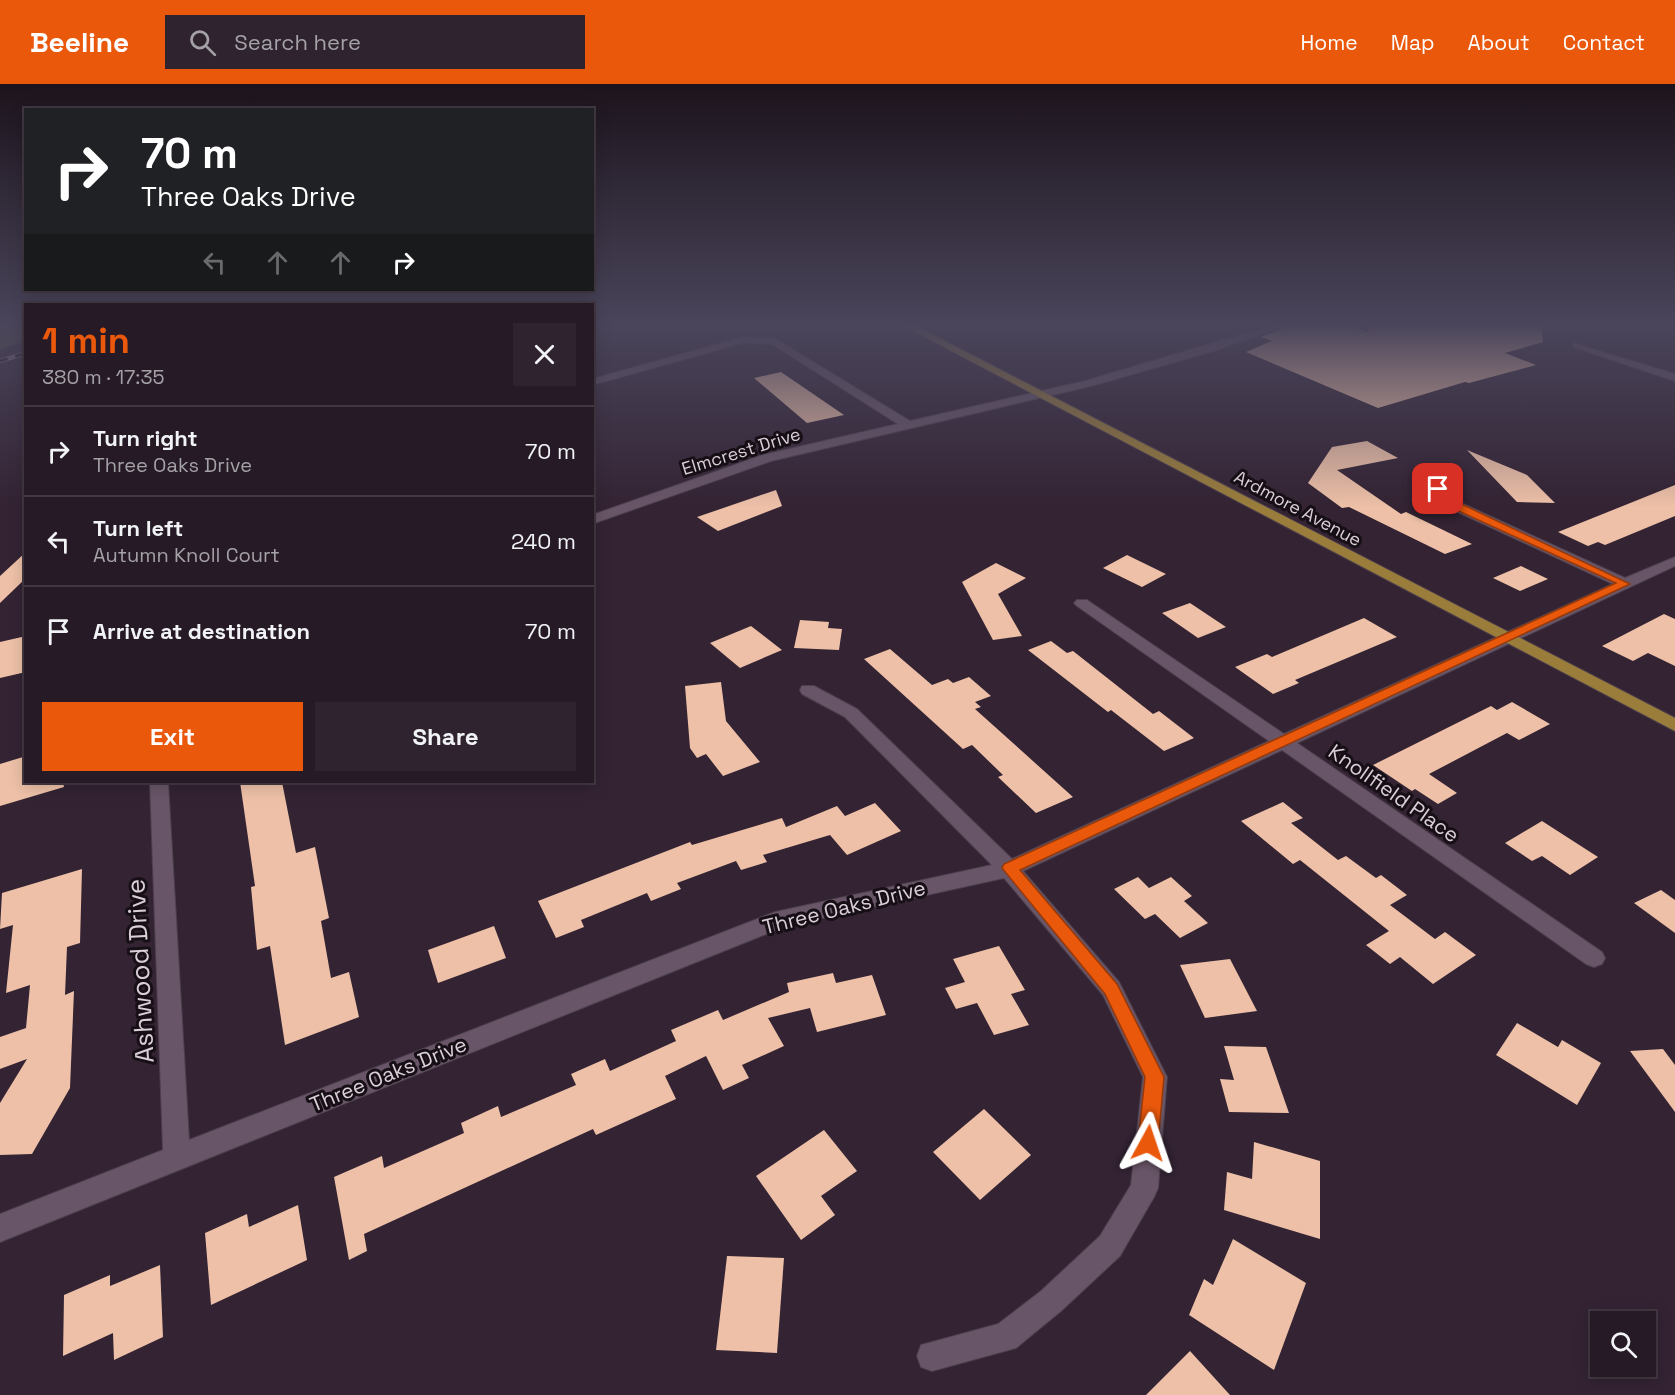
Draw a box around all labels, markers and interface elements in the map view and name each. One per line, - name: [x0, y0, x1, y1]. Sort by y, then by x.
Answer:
- search box: [165, 15, 585, 69]
- text: Beeline: [30, 24, 129, 60]
- icon: search: [186, 26, 219, 59]
- text: Search here: [234, 28, 361, 56]
- text: Home: [1300, 29, 1358, 56]
- text: Map: [1391, 29, 1435, 56]
- text: About: [1468, 29, 1530, 56]
- text: Contact: [1563, 29, 1645, 56]
- text: 70 m: [141, 127, 238, 180]
- icon: right: [42, 132, 120, 210]
- text: Three Oaks Drive: [141, 179, 356, 214]
- icon: left: [198, 246, 231, 279]
- icon: ahead: [261, 246, 294, 279]
- icon: ahead: [324, 246, 357, 279]
- icon: right: [387, 246, 420, 279]
- text: 1 min: [42, 318, 130, 364]
- button: close: [513, 323, 576, 386]
- text: 380 m · 17:35: [42, 364, 164, 390]
- street label: Elmcrest Drive: [679, 422, 803, 480]
- text: Turn right: [93, 424, 198, 452]
- icon: right: [42, 435, 75, 468]
- text: 70 m: [525, 437, 576, 465]
- text: Three Oaks Drive: [93, 452, 252, 478]
- pin: [1412, 463, 1463, 514]
- street label: Ardmore Avenue: [1230, 465, 1366, 551]
- icon: arrive: [1421, 472, 1454, 505]
- text: Turn left: [93, 514, 183, 542]
- icon: left: [42, 525, 75, 558]
- text: 240 m: [511, 527, 576, 555]
- text: Autumn Knoll Court: [93, 542, 280, 568]
- icon: arrive: [42, 615, 75, 648]
- text: Arrive at destination: [93, 617, 310, 645]
- text: 70 m: [525, 617, 576, 645]
- button: Exit: [42, 702, 303, 771]
- button: Share: [315, 702, 576, 771]
- street label: Knollfield Place: [1323, 738, 1465, 848]
- street label: Three Oaks Drive: [760, 874, 928, 940]
- street label: Ashwood Drive: [118, 878, 162, 1064]
- street label: Three Oaks Drive: [306, 1030, 470, 1118]
- position arrow: [1116, 1111, 1180, 1175]
- map controls: [1590, 1311, 1656, 1377]
- button: search: [1590, 1311, 1656, 1377]

